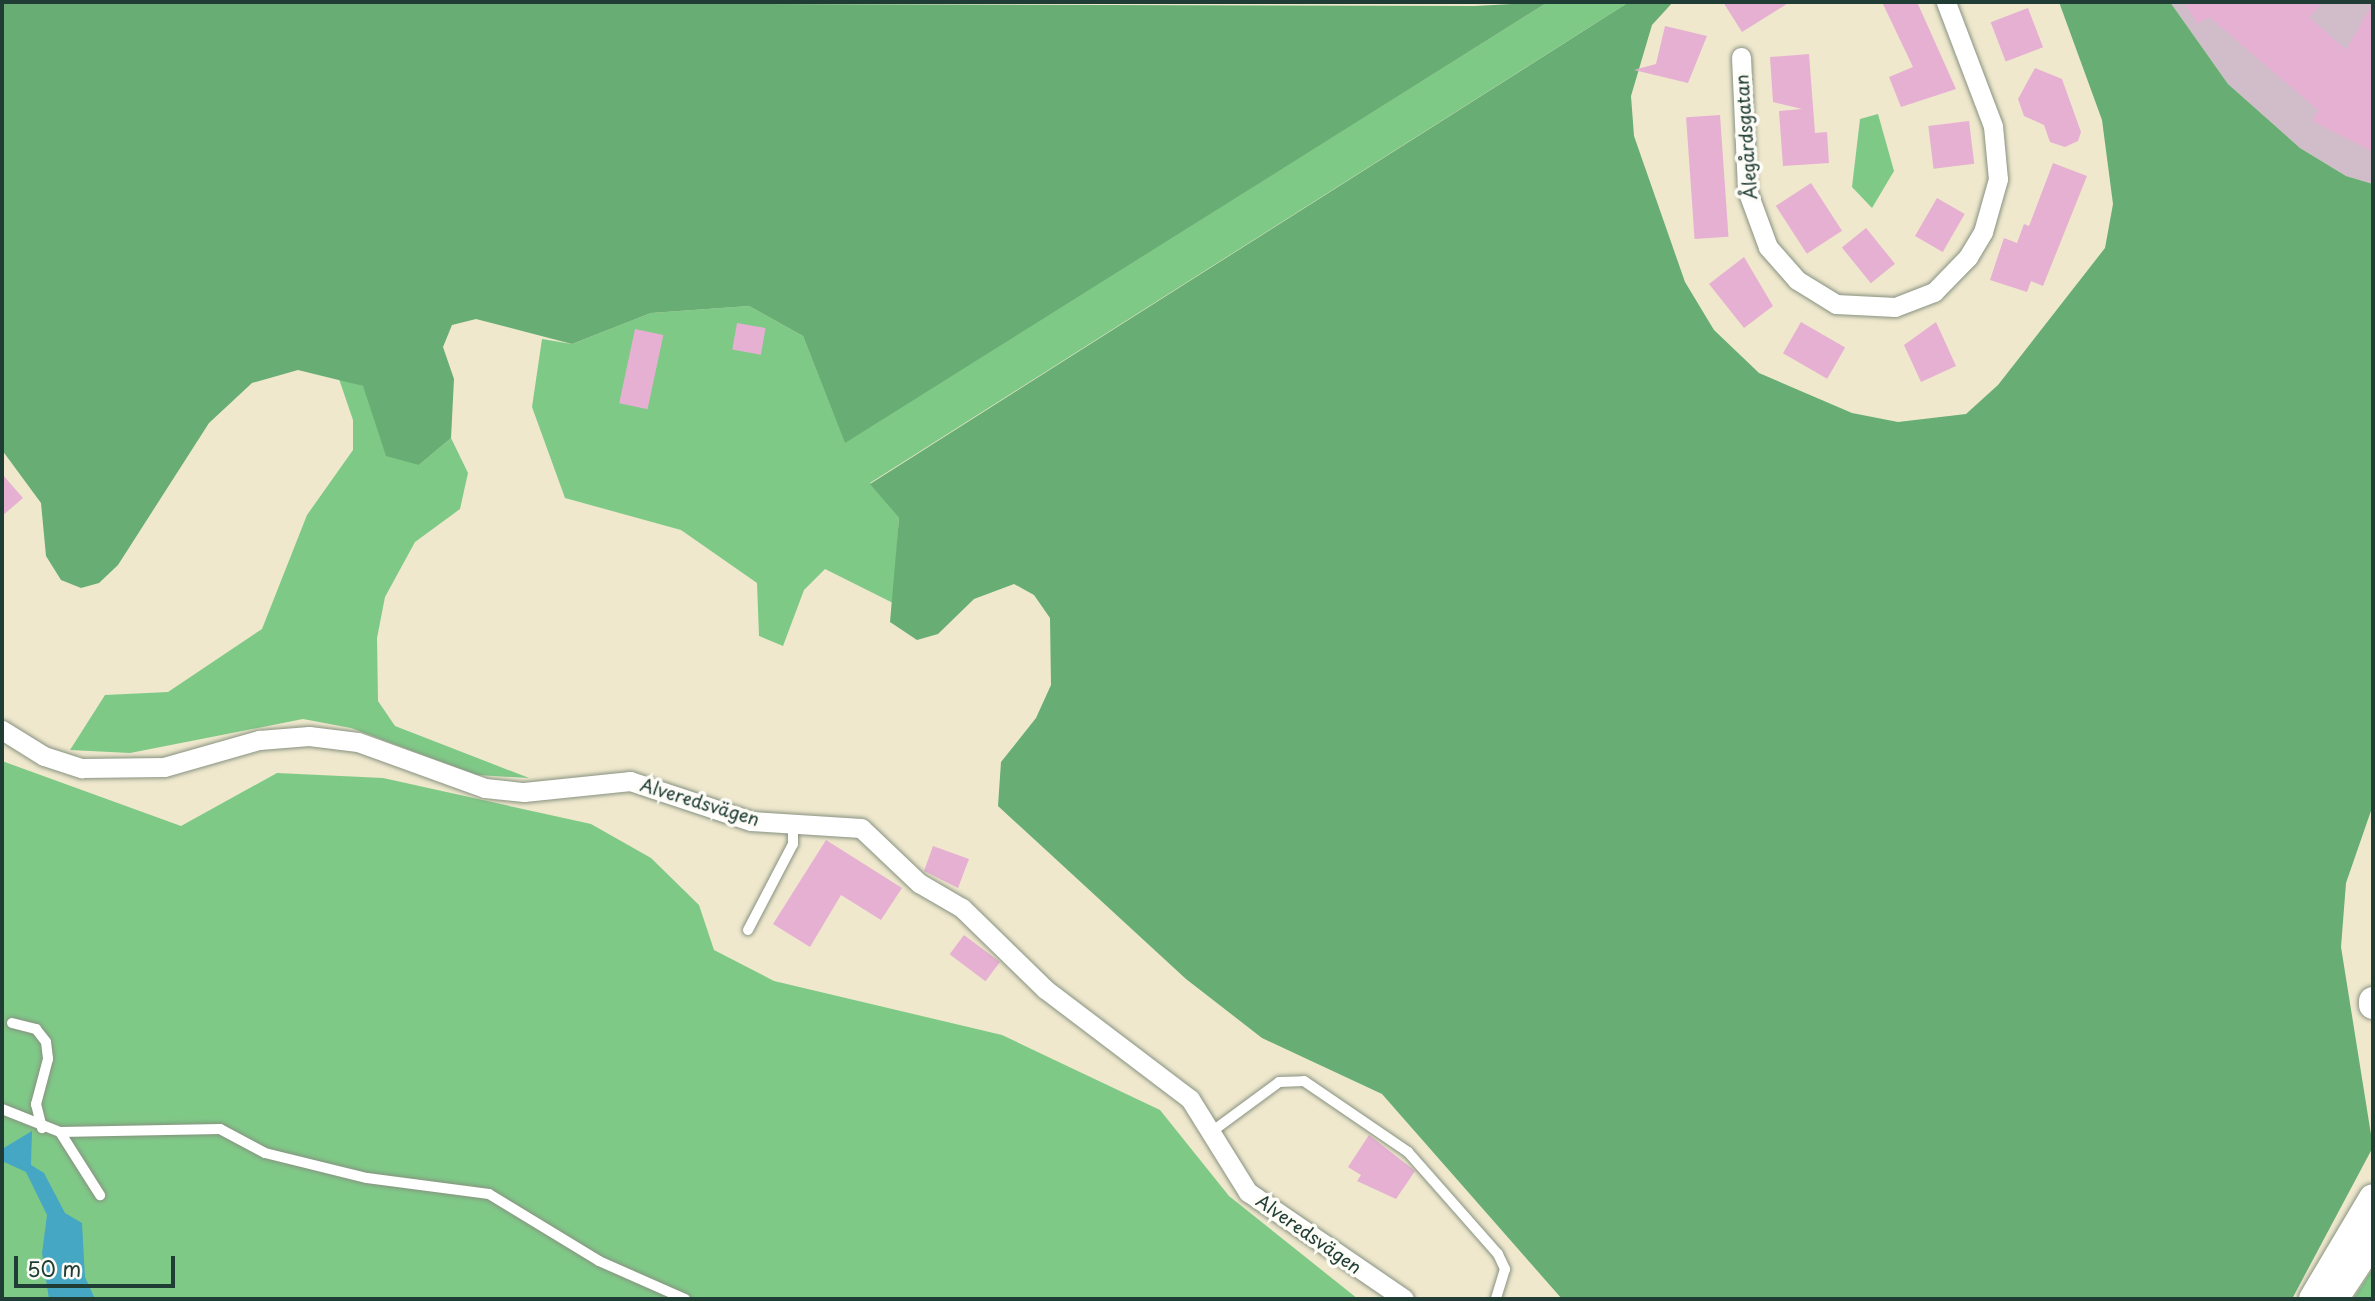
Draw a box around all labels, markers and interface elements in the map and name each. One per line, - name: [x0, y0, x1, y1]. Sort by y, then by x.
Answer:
- street label: Ålegårdsgatan: [1731, 74, 1761, 200]
- street label: Alveredsvägen: [638, 774, 762, 830]
- street label: Alveredsvägen: [1252, 1190, 1366, 1278]
- scale bar: [18, 1242, 178, 1286]
- text: 50 m: [27, 1252, 81, 1284]

